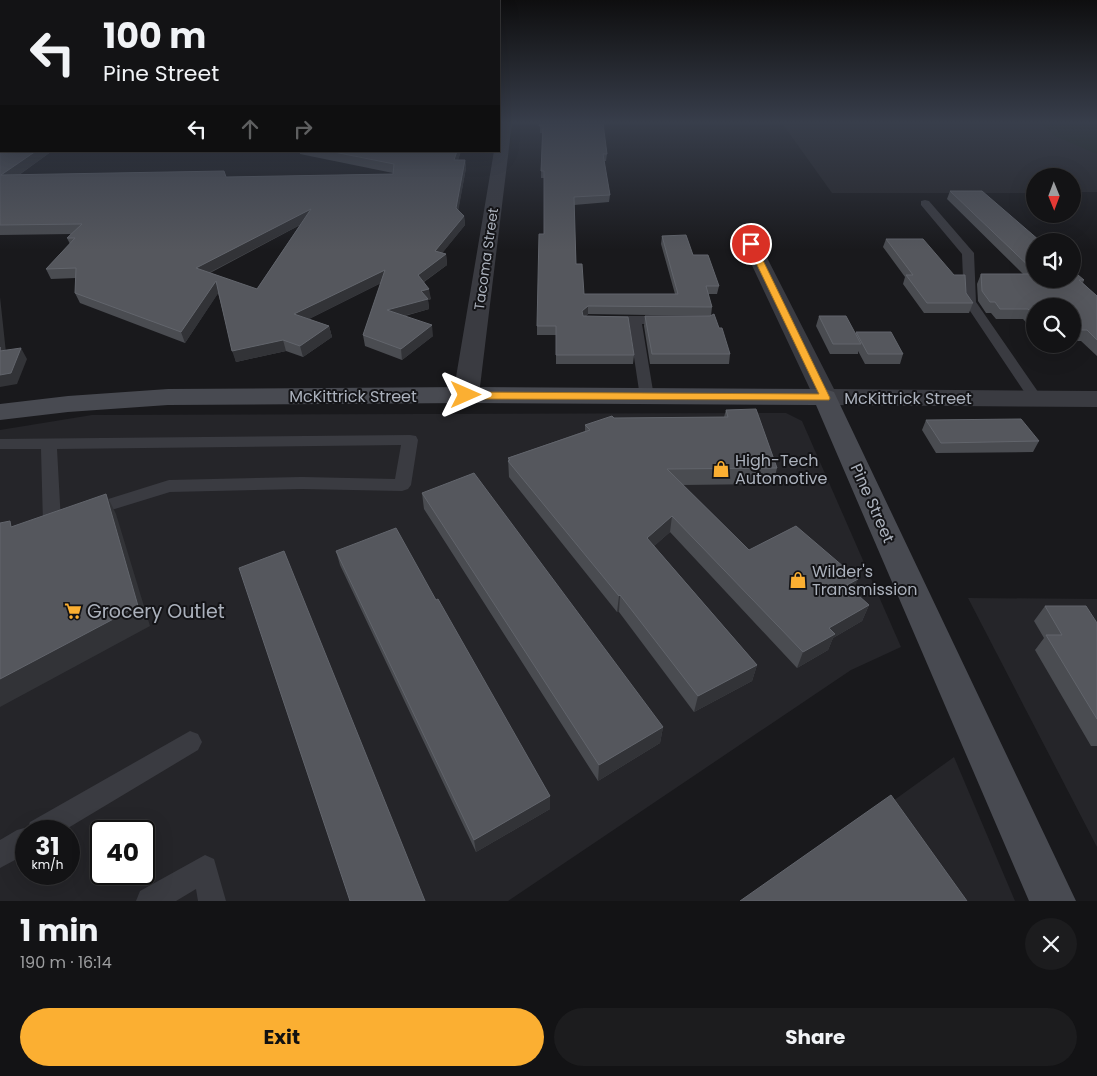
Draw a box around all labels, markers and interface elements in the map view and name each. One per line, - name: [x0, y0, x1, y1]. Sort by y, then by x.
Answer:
- text: 100 m: [103, 11, 206, 60]
- icon: left: [20, 20, 85, 85]
- text: Pine Street: [103, 58, 219, 89]
- icon: left: [183, 115, 211, 143]
- icon: ahead: [236, 115, 264, 143]
- icon: right: [289, 115, 317, 143]
- north arrow: [1026, 168, 1081, 222]
- map controls: [1026, 168, 1081, 353]
- street label: Tacoma Street: [469, 207, 503, 311]
- pin: [730, 223, 772, 265]
- icon: arrive: [737, 230, 765, 258]
- button: sound: [1026, 233, 1081, 288]
- button: search: [1026, 298, 1081, 353]
- position arrow: [439, 368, 491, 420]
- street label: McKittrick Street: [289, 385, 417, 408]
- street label: McKittrick Street: [844, 387, 972, 410]
- place label: High-Tech Automotive: [735, 449, 828, 490]
- shop icon: High-Tech Automotive: [711, 459, 731, 479]
- street label: Pine Street: [845, 460, 900, 547]
- place label: Wilder's Transmission: [812, 560, 918, 601]
- shop icon: Wilder's Transmission: [788, 570, 808, 590]
- place label: Grocery Outlet: [87, 598, 225, 625]
- supermarket icon: Grocery Outlet: [63, 601, 83, 621]
- speed limit sign: 40: [90, 820, 155, 885]
- text: 31: [35, 829, 60, 864]
- text: km/h: [32, 856, 63, 873]
- text: 1 min: [20, 909, 98, 952]
- button: close: [1025, 918, 1077, 970]
- text: 190 m · 16:14: [20, 951, 112, 974]
- button: Exit: [20, 1008, 544, 1066]
- button: Share: [554, 1008, 1077, 1066]

